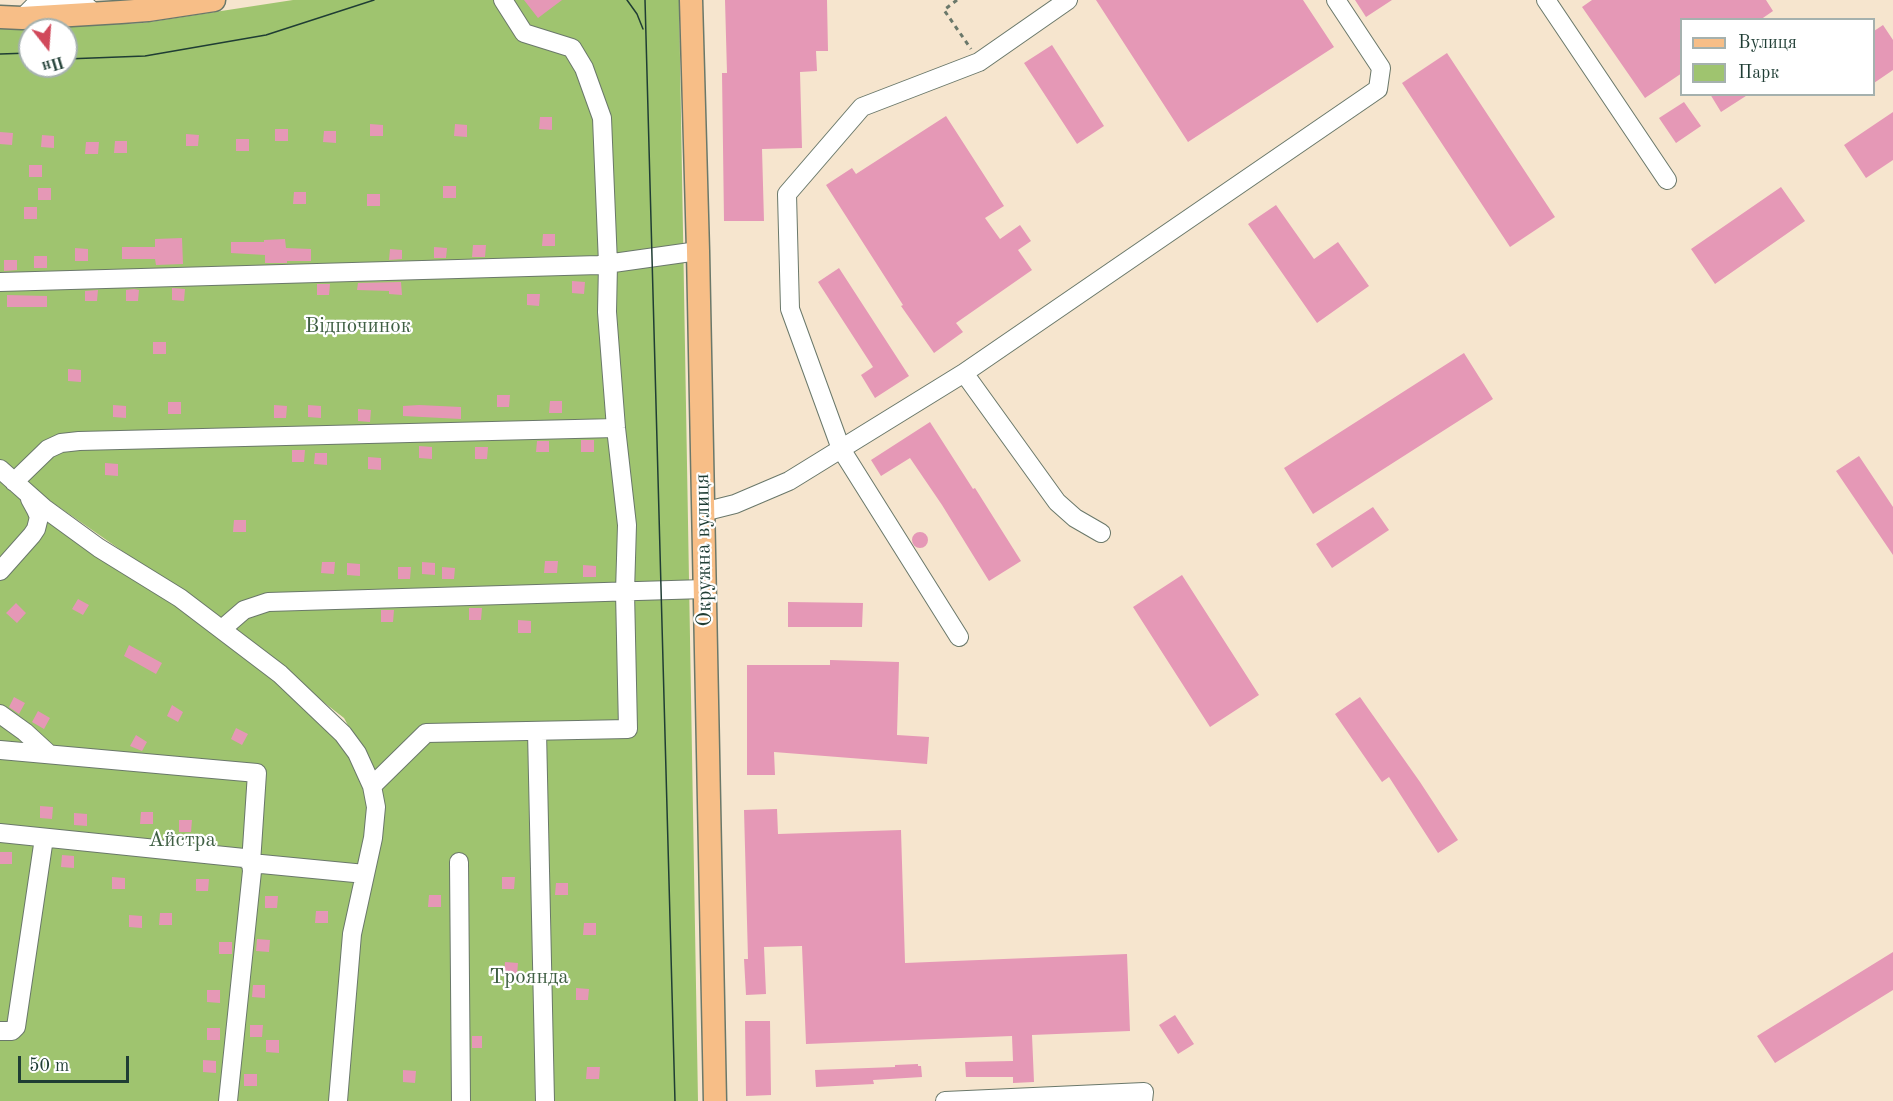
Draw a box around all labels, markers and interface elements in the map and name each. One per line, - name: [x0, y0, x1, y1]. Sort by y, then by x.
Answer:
- north arrow: [18, 18, 78, 78]
- legend: [1680, 18, 1875, 96]
- text: Вулиця: [1738, 34, 1797, 52]
- text: Пн: [40, 52, 66, 74]
- text: Парк: [1738, 64, 1779, 82]
- park label: Відпочинок: [305, 313, 411, 339]
- street label: Окружна вулиця: [690, 473, 718, 627]
- park label: Айстра: [148, 827, 216, 853]
- park label: Троянда: [489, 964, 569, 990]
- scale bar: [21, 1044, 132, 1082]
- text: 50 m: [29, 1057, 69, 1075]

